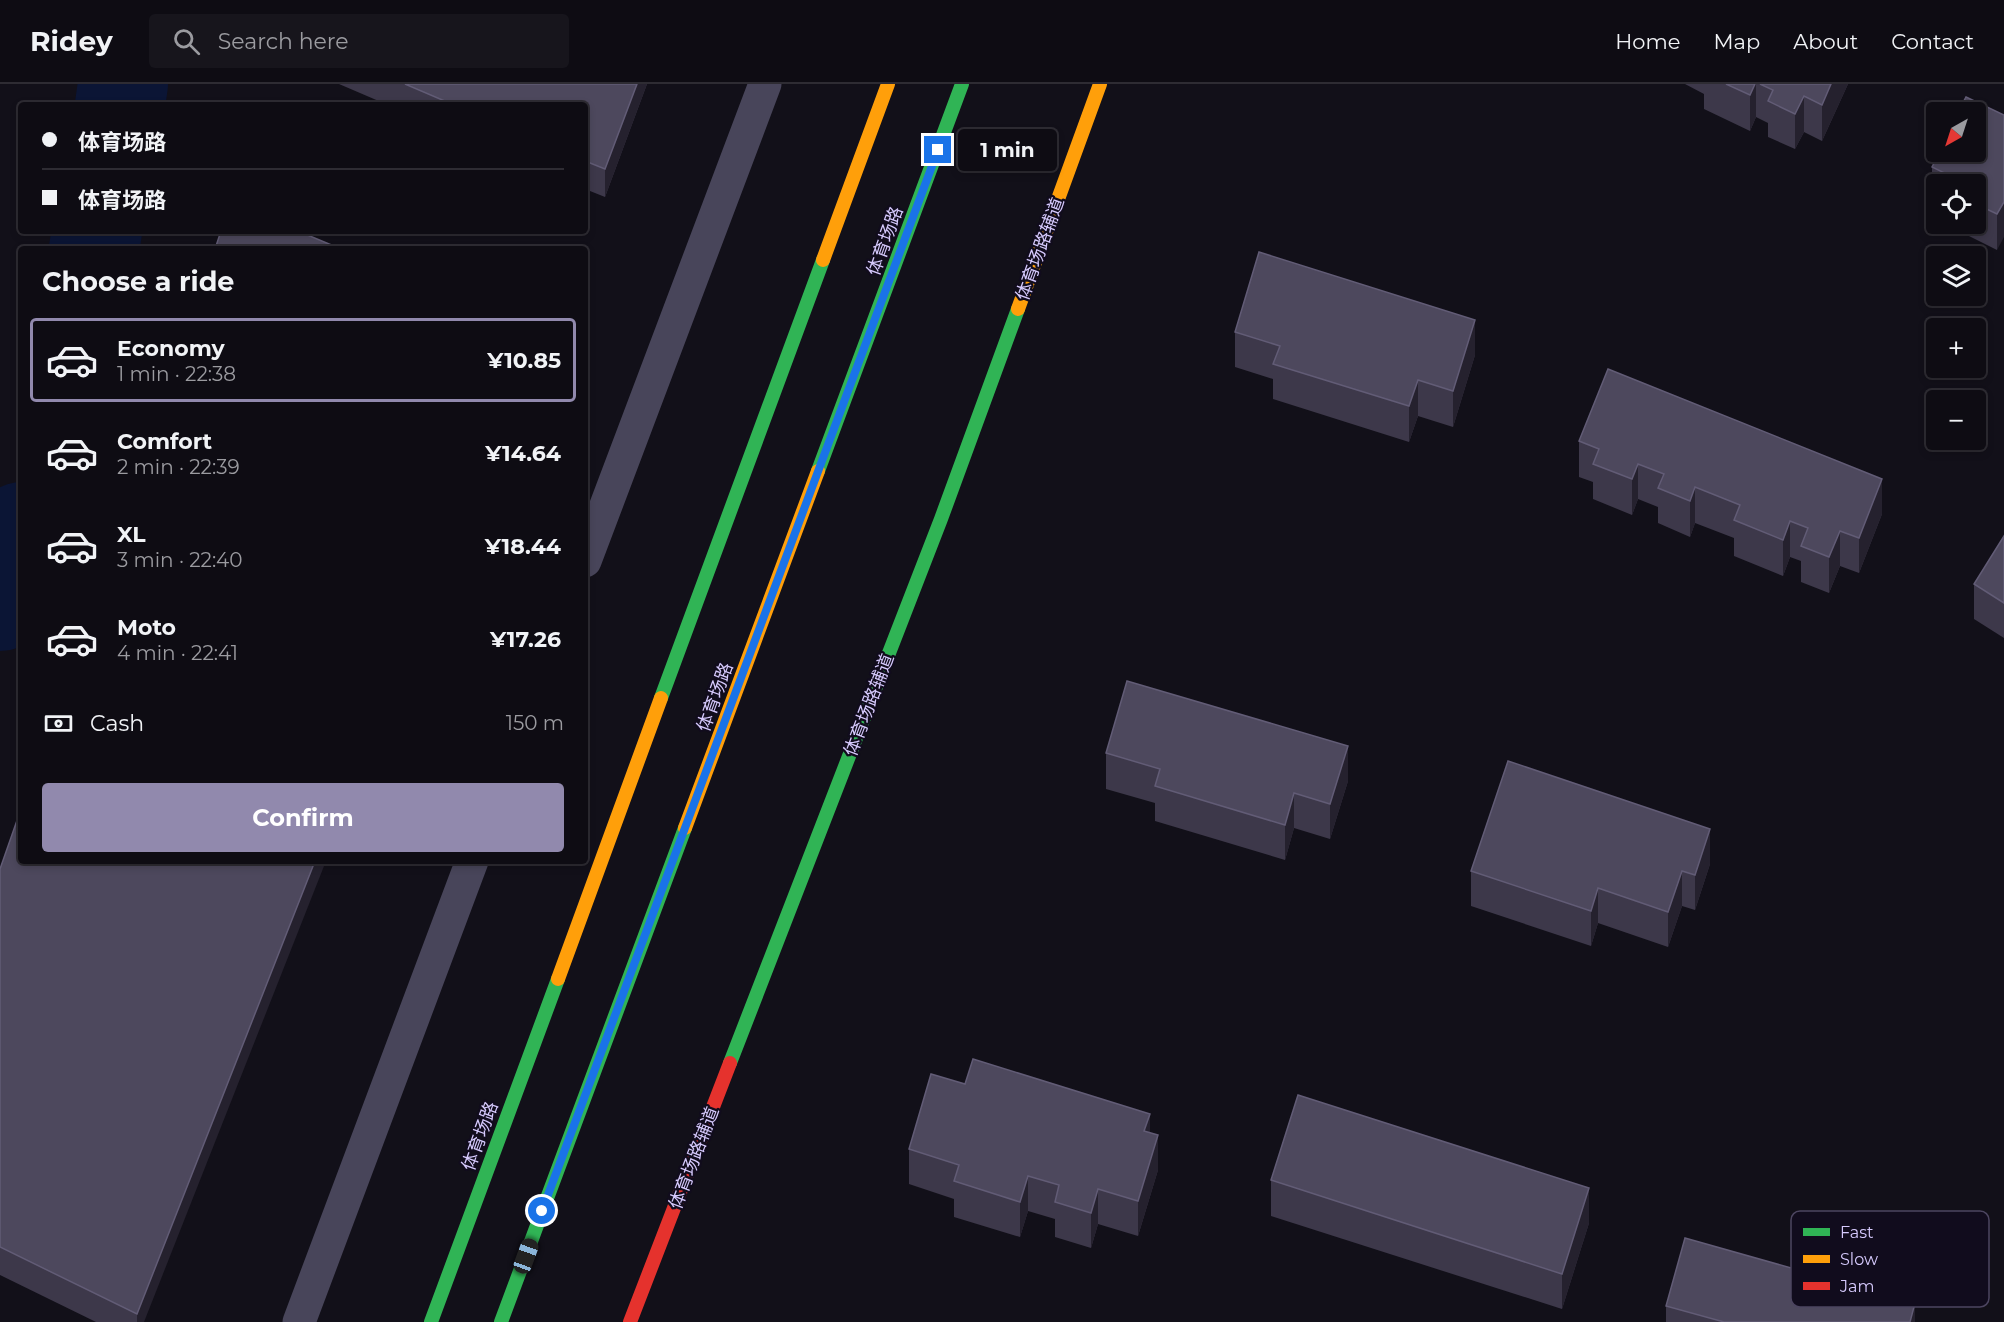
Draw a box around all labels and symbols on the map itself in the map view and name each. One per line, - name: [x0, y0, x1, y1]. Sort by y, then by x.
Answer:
- north arrow: [1926, 102, 1986, 162]
- callout: 1 min: [959, 129, 1058, 171]
- route end: [924, 136, 951, 163]
- street label: 体育场路辅道: [1011, 194, 1069, 304]
- street label: 体育场路: [862, 203, 908, 279]
- street label: 体育场路辅道: [839, 651, 899, 759]
- street label: 体育场路: [692, 659, 738, 735]
- street label: 体育场路: [457, 1098, 503, 1174]
- street label: 体育场路辅道: [664, 1104, 724, 1212]
- route start: [528, 1197, 555, 1224]
- legend: [1791, 1211, 1989, 1307]
- text: Fast: [1840, 1223, 1874, 1242]
- car: [511, 1236, 541, 1276]
- text: Slow: [1840, 1250, 1878, 1269]
- text: Jam: [1839, 1277, 1874, 1296]

